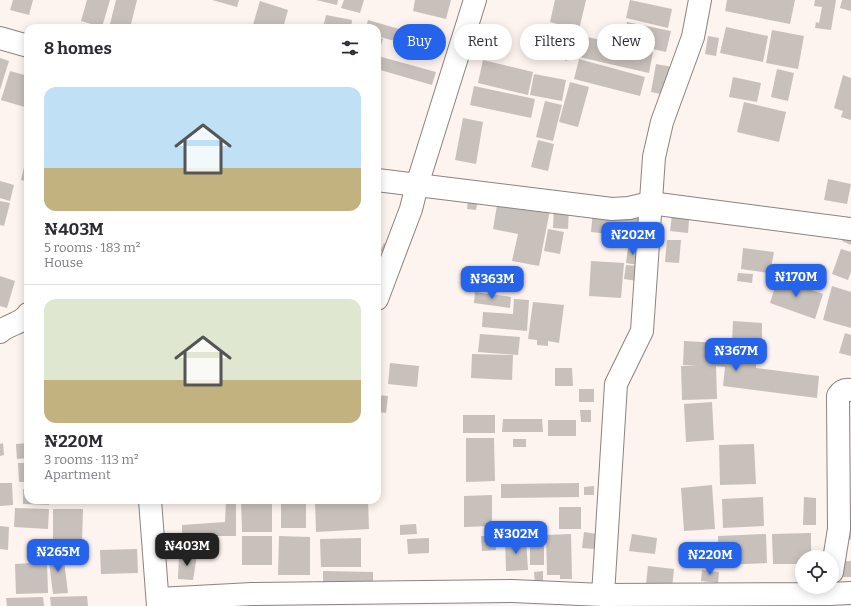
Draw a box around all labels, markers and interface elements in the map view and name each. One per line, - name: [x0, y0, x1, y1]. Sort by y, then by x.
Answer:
- chip: Buy: [393, 24, 446, 60]
- chip: Rent: [454, 24, 512, 60]
- chip: Filters: [520, 24, 589, 60]
- chip: New: [597, 24, 655, 60]
- icon: filters: [339, 37, 361, 59]
- text: 8 homes: [44, 38, 112, 59]
- icon: home: [167, 113, 239, 185]
- text: ₦403M: [44, 219, 104, 240]
- pin: ₦202M: [605, 222, 661, 256]
- text: ₦202M: [610, 227, 656, 242]
- text: 5 rooms · 183 m²: [44, 240, 140, 255]
- text: House: [44, 255, 83, 270]
- pin: ₦170M: [768, 264, 824, 298]
- pin: ₦363M: [464, 266, 520, 300]
- text: ₦170M: [775, 269, 817, 284]
- text: ₦363M: [470, 271, 514, 286]
- icon: home: [167, 325, 239, 397]
- pin: ₦367M: [708, 338, 764, 372]
- text: ₦367M: [714, 343, 758, 358]
- text: ₦220M: [44, 431, 103, 452]
- text: 3 rooms · 113 m²: [44, 452, 139, 467]
- text: Apartment: [44, 467, 111, 482]
- pin: ₦302M: [488, 521, 544, 555]
- text: ₦302M: [493, 526, 539, 541]
- pin: ₦403M: [159, 533, 215, 567]
- text: ₦403M: [164, 538, 210, 553]
- pin: ₦265M: [30, 539, 86, 573]
- pin: ₦220M: [682, 542, 738, 576]
- text: ₦265M: [36, 544, 80, 559]
- text: ₦220M: [687, 547, 733, 562]
- map controls: [795, 550, 839, 594]
- button: locate: [795, 550, 839, 594]

